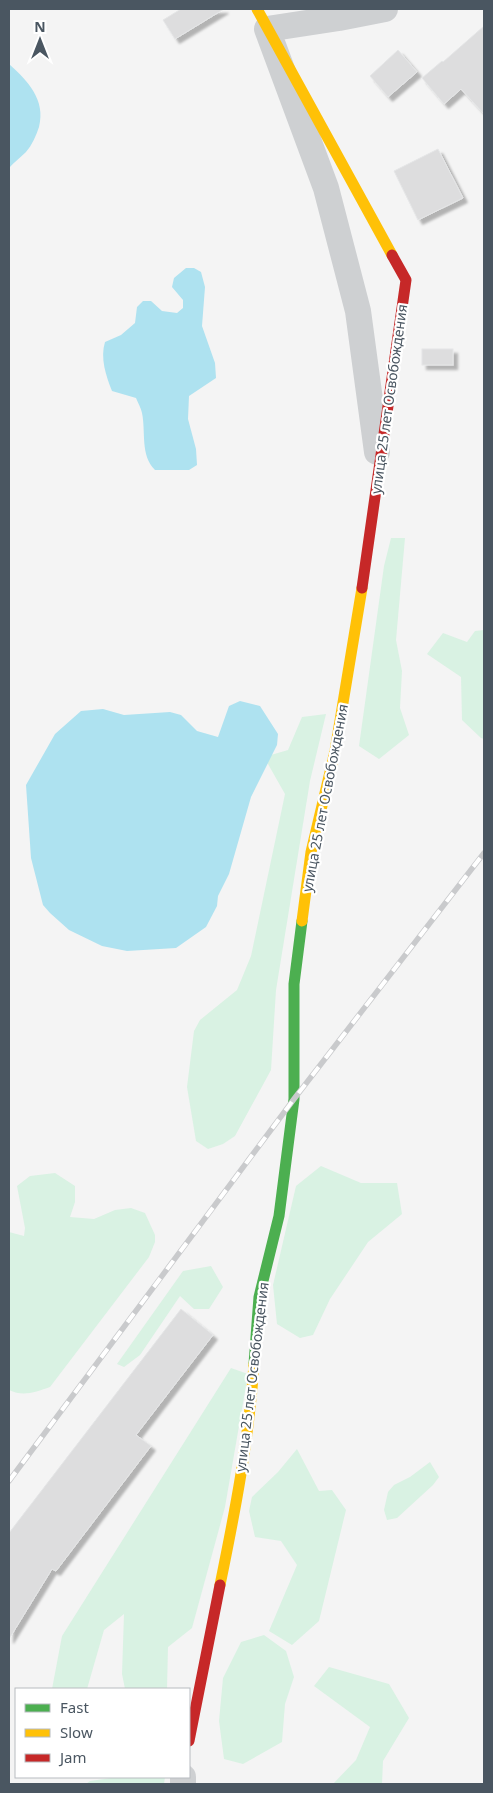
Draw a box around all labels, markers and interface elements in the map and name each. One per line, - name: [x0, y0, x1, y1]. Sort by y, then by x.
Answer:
- north arrow: [15, 15, 65, 65]
- text: N: [34, 17, 46, 36]
- street label: улица 25 лет Освобождения: [366, 303, 411, 495]
- street label: улица 25 лет Освобождения: [297, 702, 352, 894]
- street label: улица 25 лет Освобождения: [230, 1281, 273, 1473]
- legend: [15, 1688, 190, 1778]
- text: Fast: [60, 1697, 89, 1717]
- text: Slow: [60, 1722, 93, 1742]
- text: Jam: [58, 1747, 87, 1767]

